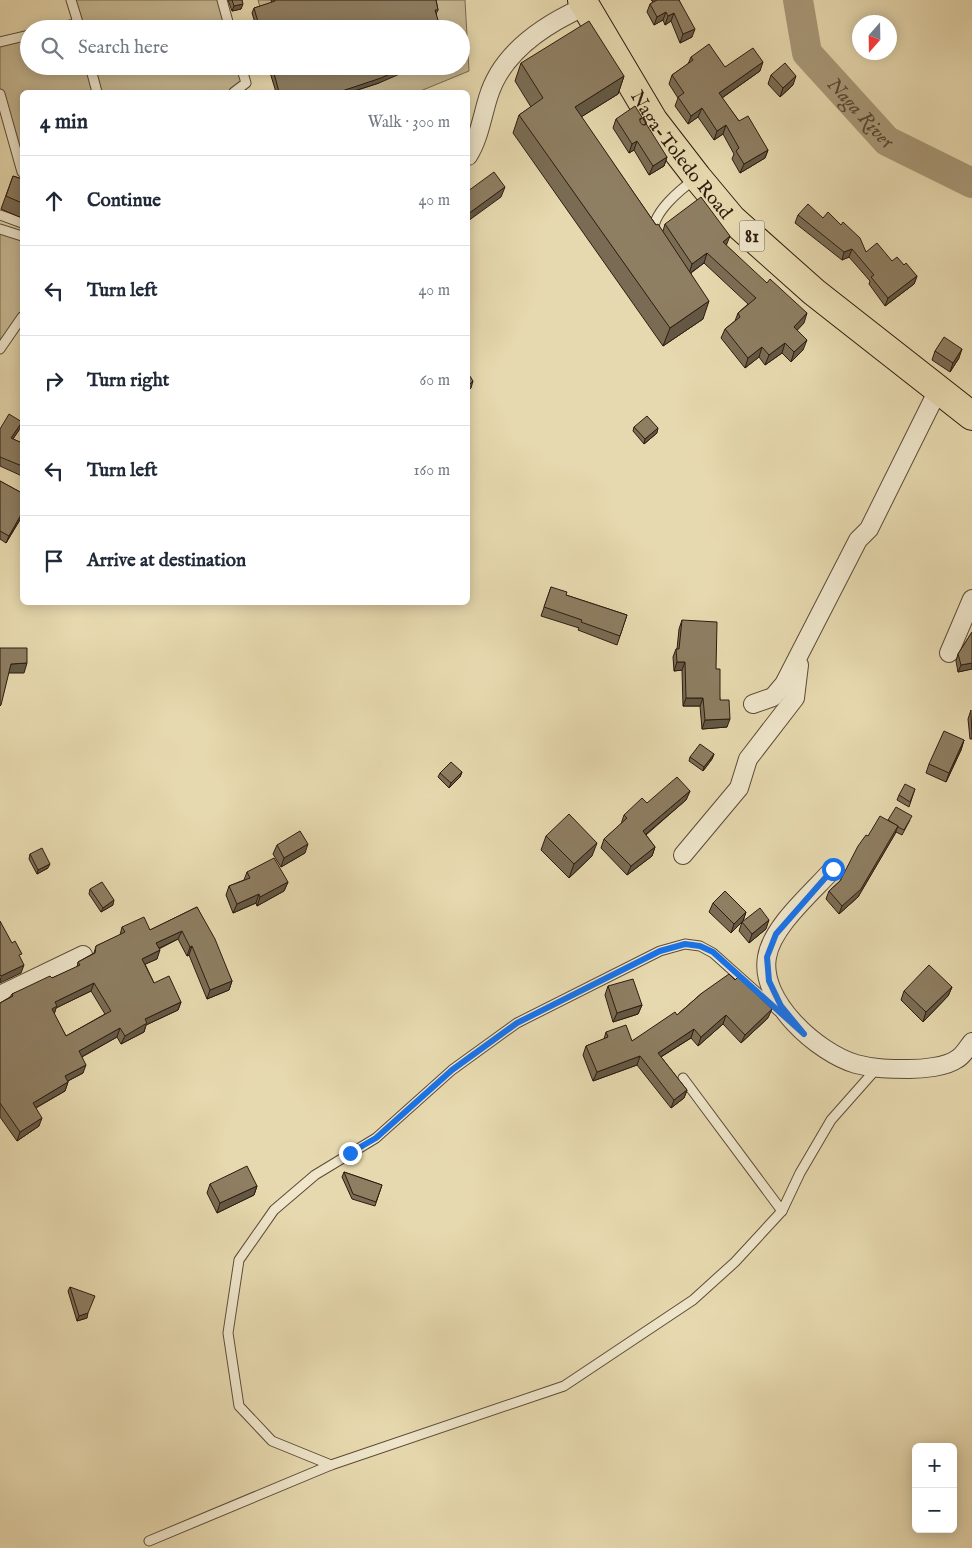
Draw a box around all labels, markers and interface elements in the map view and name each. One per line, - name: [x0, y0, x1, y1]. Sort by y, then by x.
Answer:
- north arrow: [852, 15, 897, 60]
- search box: [20, 20, 470, 75]
- icon: search: [38, 34, 66, 62]
- text: Search here: [78, 36, 169, 60]
- water label: Naga River: [821, 73, 897, 156]
- street label: Naga-Toledo Road: [624, 86, 737, 225]
- text: 4 min: [40, 109, 88, 136]
- text: Walk · 300 m: [368, 113, 450, 133]
- icon: ahead: [40, 187, 68, 215]
- text: Continue: [87, 189, 161, 213]
- text: 40 m: [418, 191, 450, 211]
- road number: 81: [740, 220, 764, 252]
- icon: left: [40, 277, 68, 305]
- text: Turn left: [87, 279, 158, 303]
- text: 40 m: [418, 281, 450, 301]
- icon: right: [40, 367, 68, 395]
- text: Turn right: [87, 369, 169, 393]
- text: 60 m: [420, 371, 450, 391]
- icon: left: [40, 457, 68, 485]
- text: Turn left: [87, 459, 158, 483]
- text: 160 m: [414, 461, 450, 481]
- icon: arrive: [40, 547, 68, 575]
- text: Arrive at destination: [87, 549, 246, 573]
- route start: [822, 858, 845, 881]
- route end: [339, 1142, 362, 1165]
- map controls: [912, 1443, 957, 1533]
- button: +: [912, 1443, 957, 1488]
- button: −: [912, 1488, 957, 1533]

